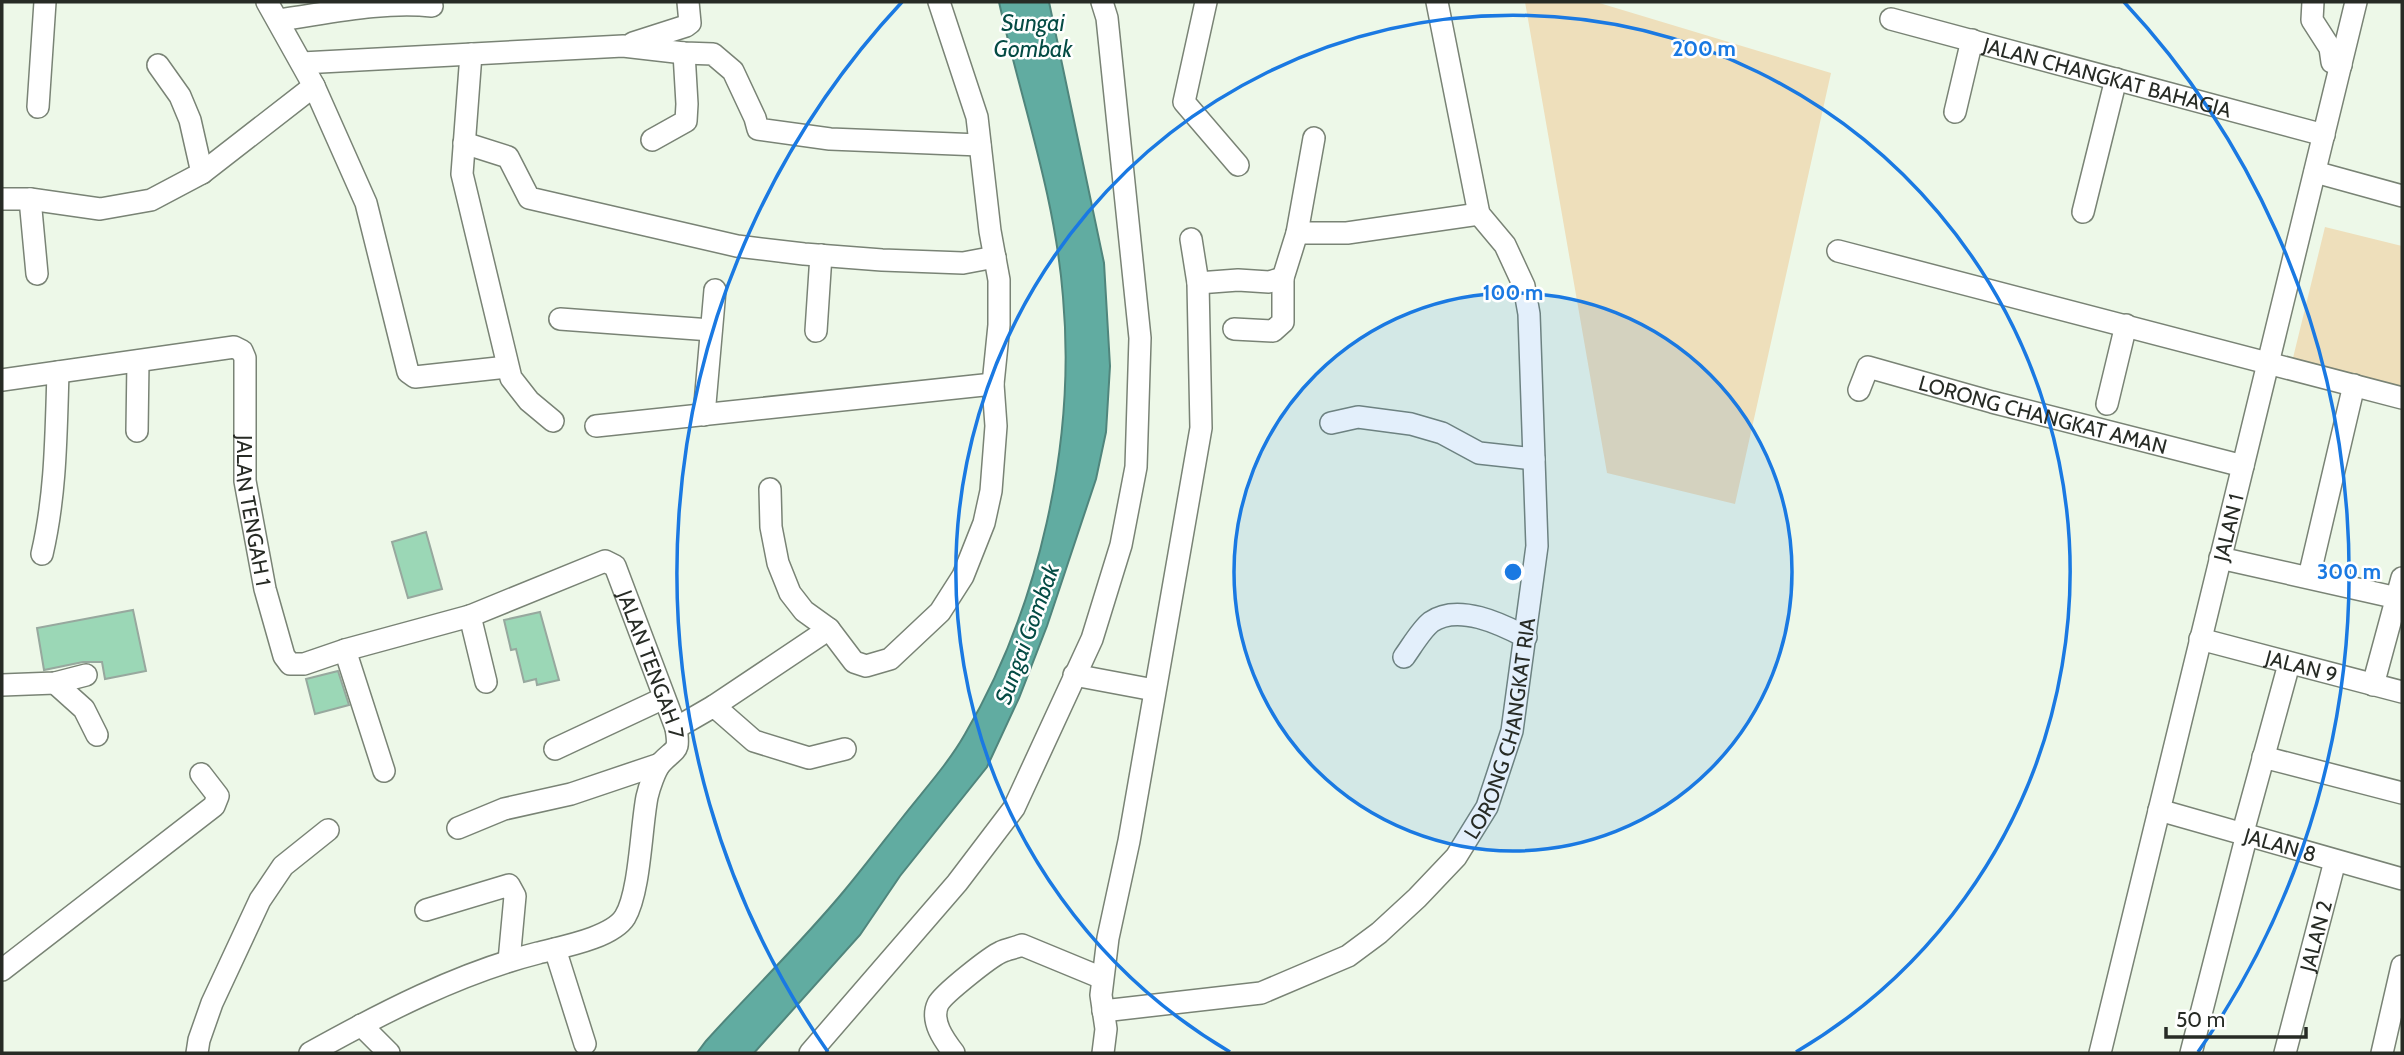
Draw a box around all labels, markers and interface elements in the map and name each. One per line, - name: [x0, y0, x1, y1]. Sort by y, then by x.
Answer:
- water label: Sungai Gombak: [994, 9, 1074, 63]
- street label: JALAN CHANGKAT BAHAGIA: [1980, 32, 2234, 122]
- text: 200 m: [1672, 36, 1736, 61]
- text: 100 m: [1483, 280, 1543, 305]
- street label: LORONG CHANGKAT AMAN: [1916, 369, 2170, 459]
- street label: JALAN TENGAH 1: [232, 434, 277, 588]
- street label: JALAN 1: [2208, 491, 2248, 564]
- water label: Sungai Gombak: [989, 559, 1066, 708]
- text: 300 m: [2317, 559, 2381, 584]
- centre of rings: [1501, 560, 1525, 584]
- street label: JALAN TENGAH 7: [612, 586, 690, 740]
- street label: LORONG CHANGKAT RIA: [1458, 616, 1540, 843]
- street label: JALAN 9: [2262, 644, 2340, 687]
- street label: JALAN 8: [2240, 822, 2319, 867]
- street label: JALAN 2: [2294, 898, 2337, 975]
- scale bar: [2166, 996, 2306, 1040]
- text: 50 m: [2176, 1007, 2225, 1032]

